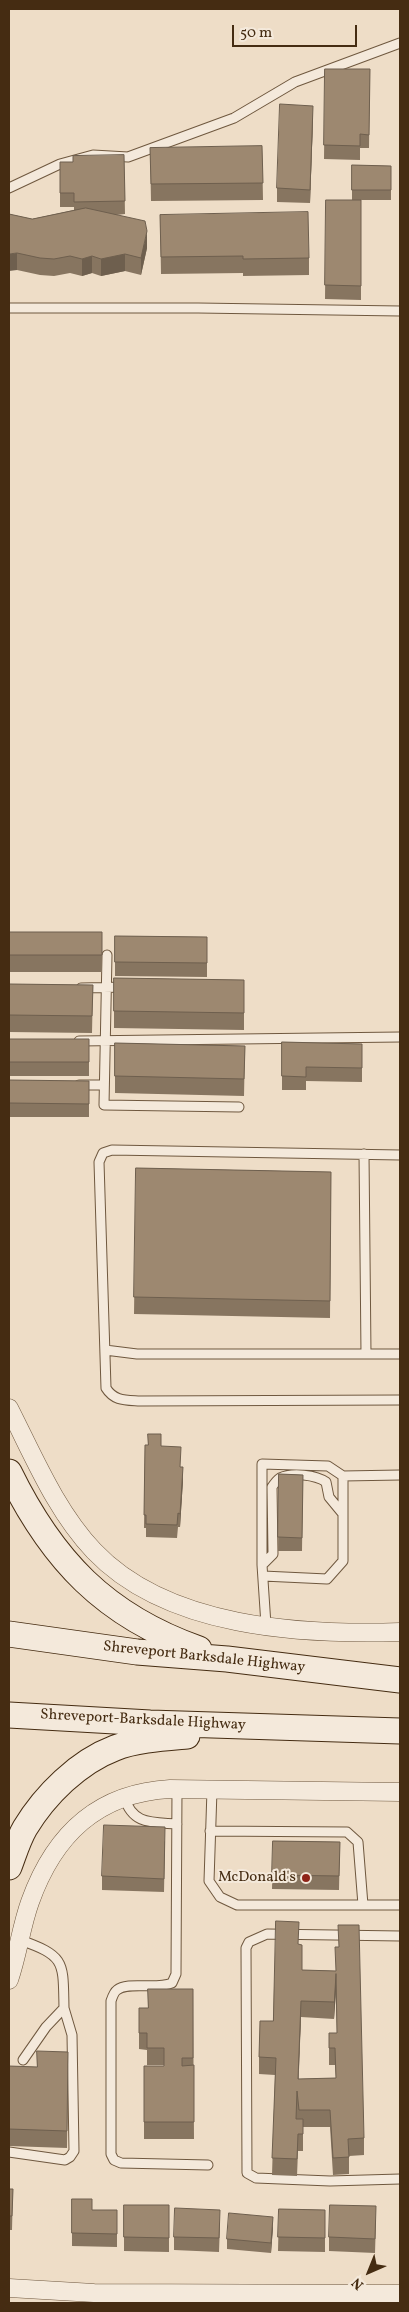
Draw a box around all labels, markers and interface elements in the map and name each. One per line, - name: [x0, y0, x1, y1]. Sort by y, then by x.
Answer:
- scale bar: [234, 15, 359, 47]
- text: 50 m: [240, 23, 272, 44]
- street label: Shreveport Barksdale Highway: [102, 1638, 306, 1678]
- street label: Shreveport-Barksdale Highway: [40, 1707, 246, 1735]
- place label: McDonald's: [218, 1869, 296, 1887]
- marker: McDonald's: [300, 1872, 312, 1884]
- north arrow: [344, 2247, 394, 2297]
- text: N: [348, 2273, 368, 2294]

